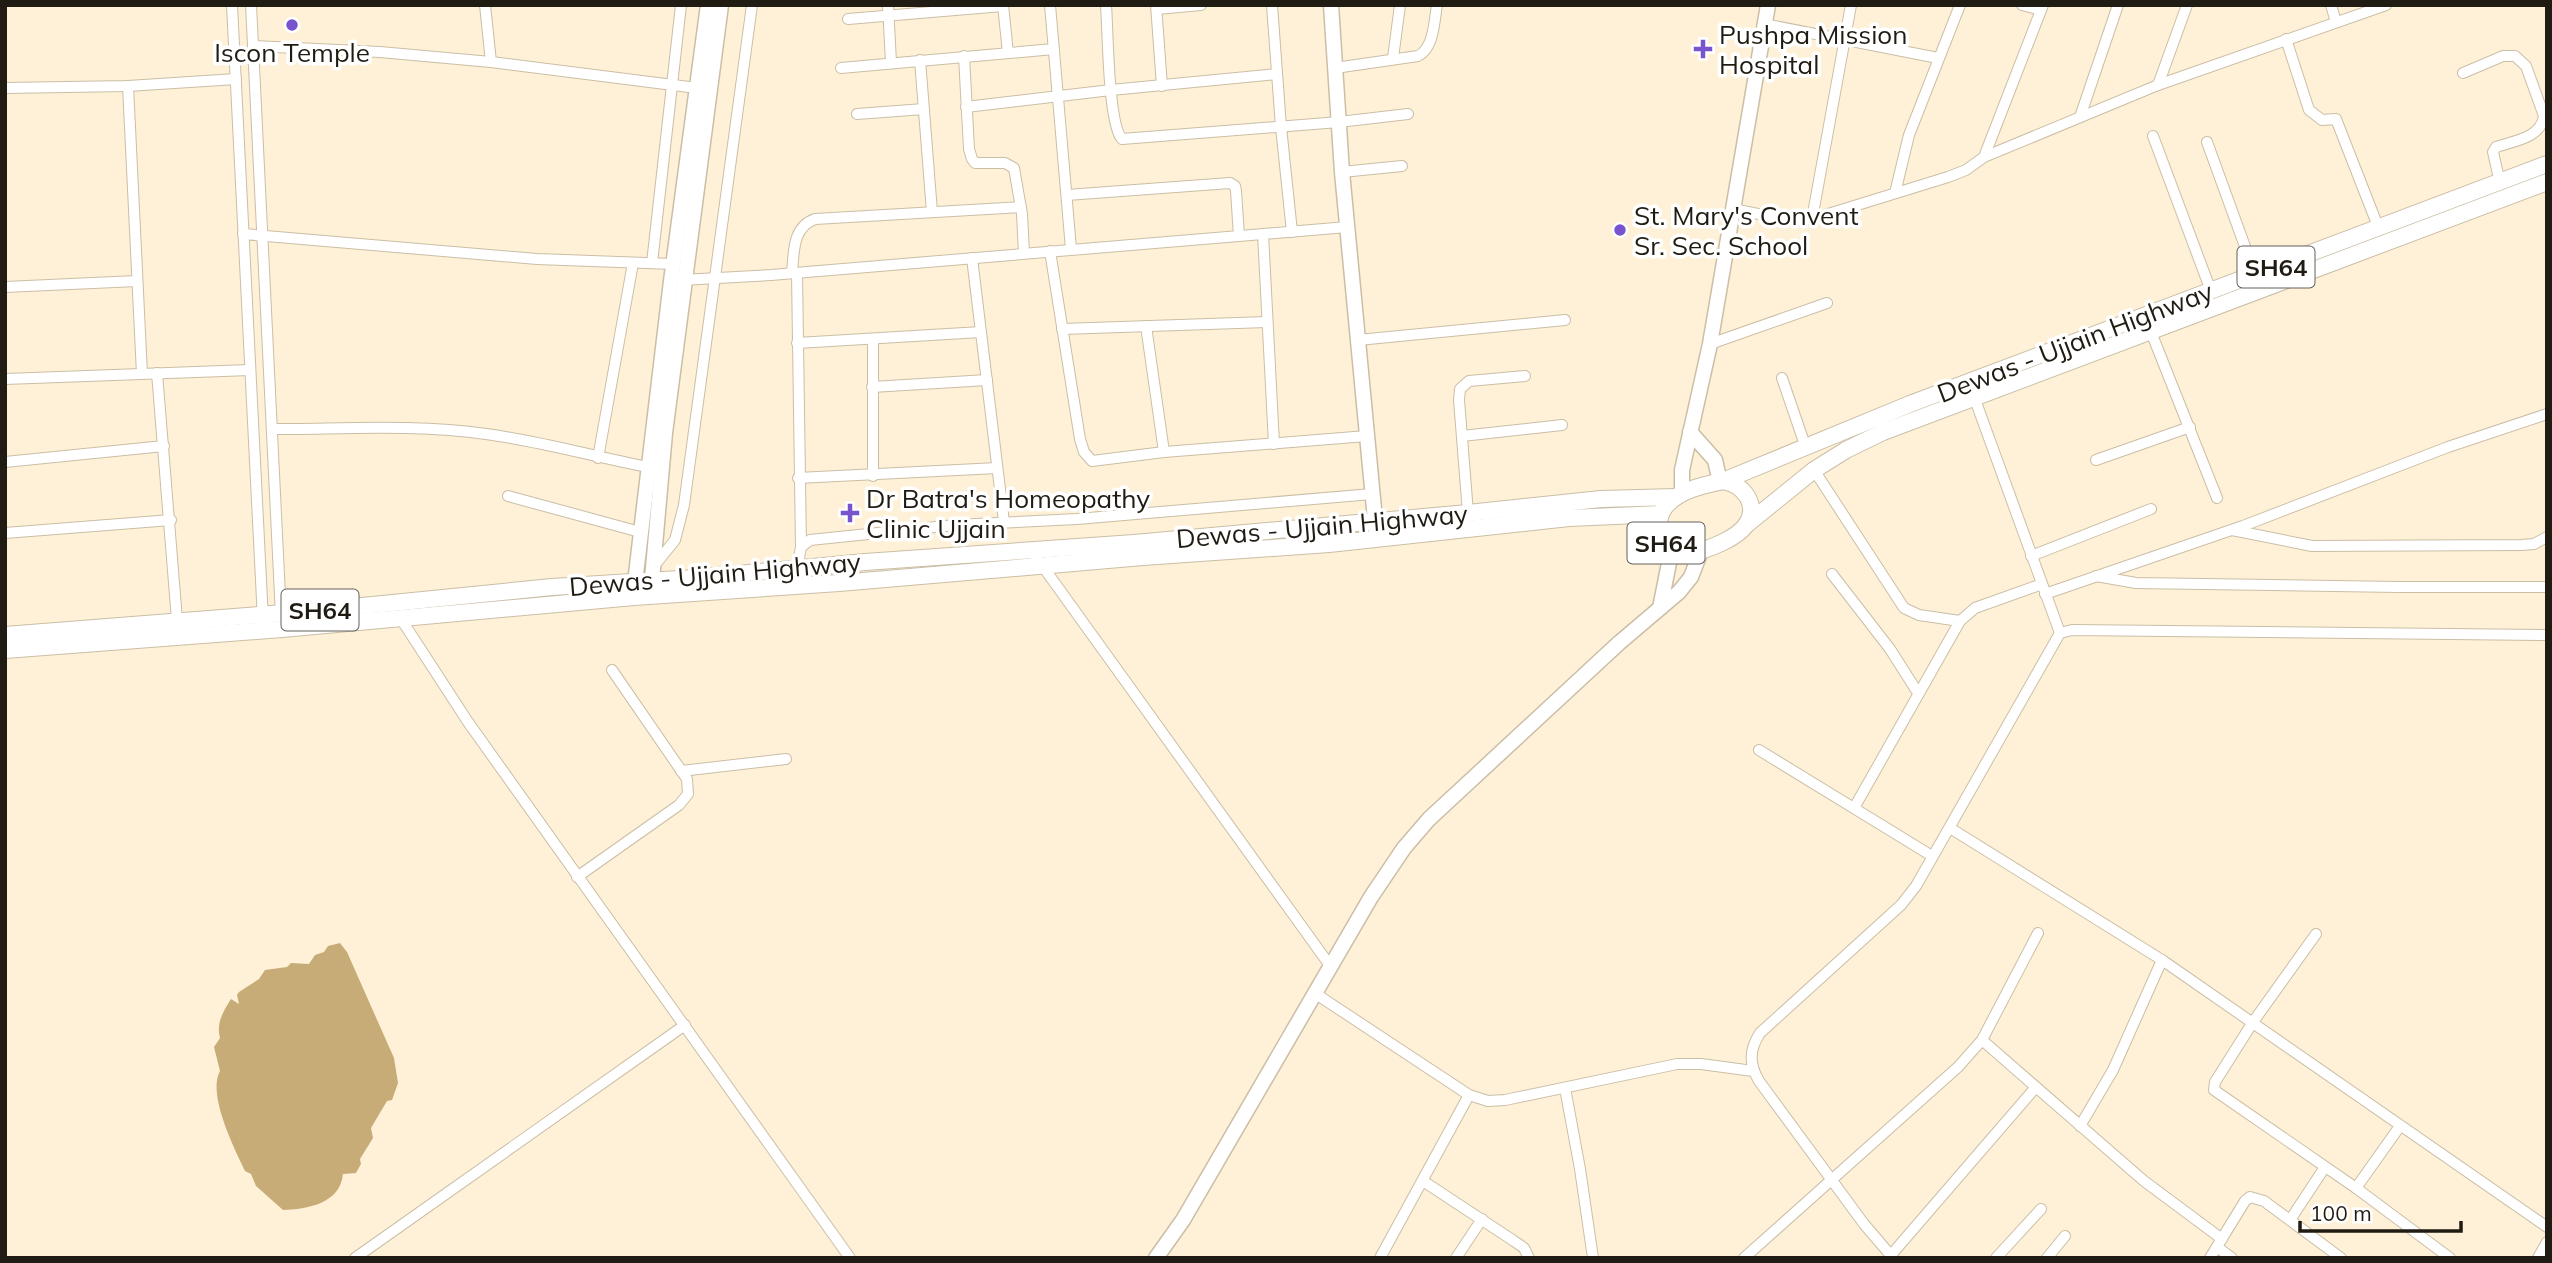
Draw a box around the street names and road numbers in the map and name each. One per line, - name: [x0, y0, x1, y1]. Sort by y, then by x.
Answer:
- road number: SH64: [2238, 246, 2314, 288]
- street label: Dewas - Ujjain Highway: [1933, 274, 2218, 410]
- street label: Dewas - Ujjain Highway: [1175, 497, 1469, 555]
- road number: SH64: [1628, 522, 1704, 564]
- street label: Dewas - Ujjain Highway: [568, 545, 862, 603]
- road number: SH64: [282, 590, 358, 630]

